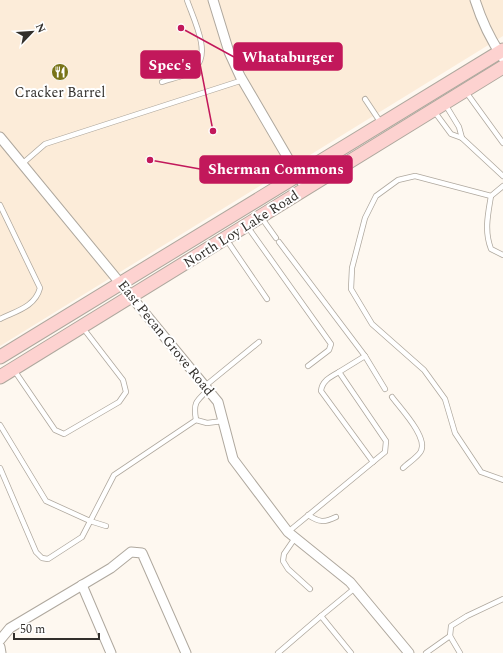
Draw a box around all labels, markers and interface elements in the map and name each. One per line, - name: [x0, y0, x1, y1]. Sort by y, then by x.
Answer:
- north arrow: [12, 12, 52, 52]
- text: N: [31, 20, 50, 36]
- callout: Whataburger: [234, 43, 342, 70]
- text: Whataburger: [242, 46, 335, 69]
- callout: Spec's: [141, 51, 200, 78]
- text: Spec's: [149, 54, 191, 77]
- restaurant icon: Cracker Barrel: [50, 62, 70, 82]
- place label: Cracker Barrel: [15, 82, 105, 103]
- callout: Sherman Commons: [200, 156, 352, 183]
- text: Sherman Commons: [208, 158, 344, 181]
- street label: North Loy Lake Road: [179, 185, 303, 273]
- street label: East Pecan Grove Road: [113, 276, 219, 400]
- scale bar: [14, 615, 99, 641]
- text: 50 m: [20, 620, 45, 639]

